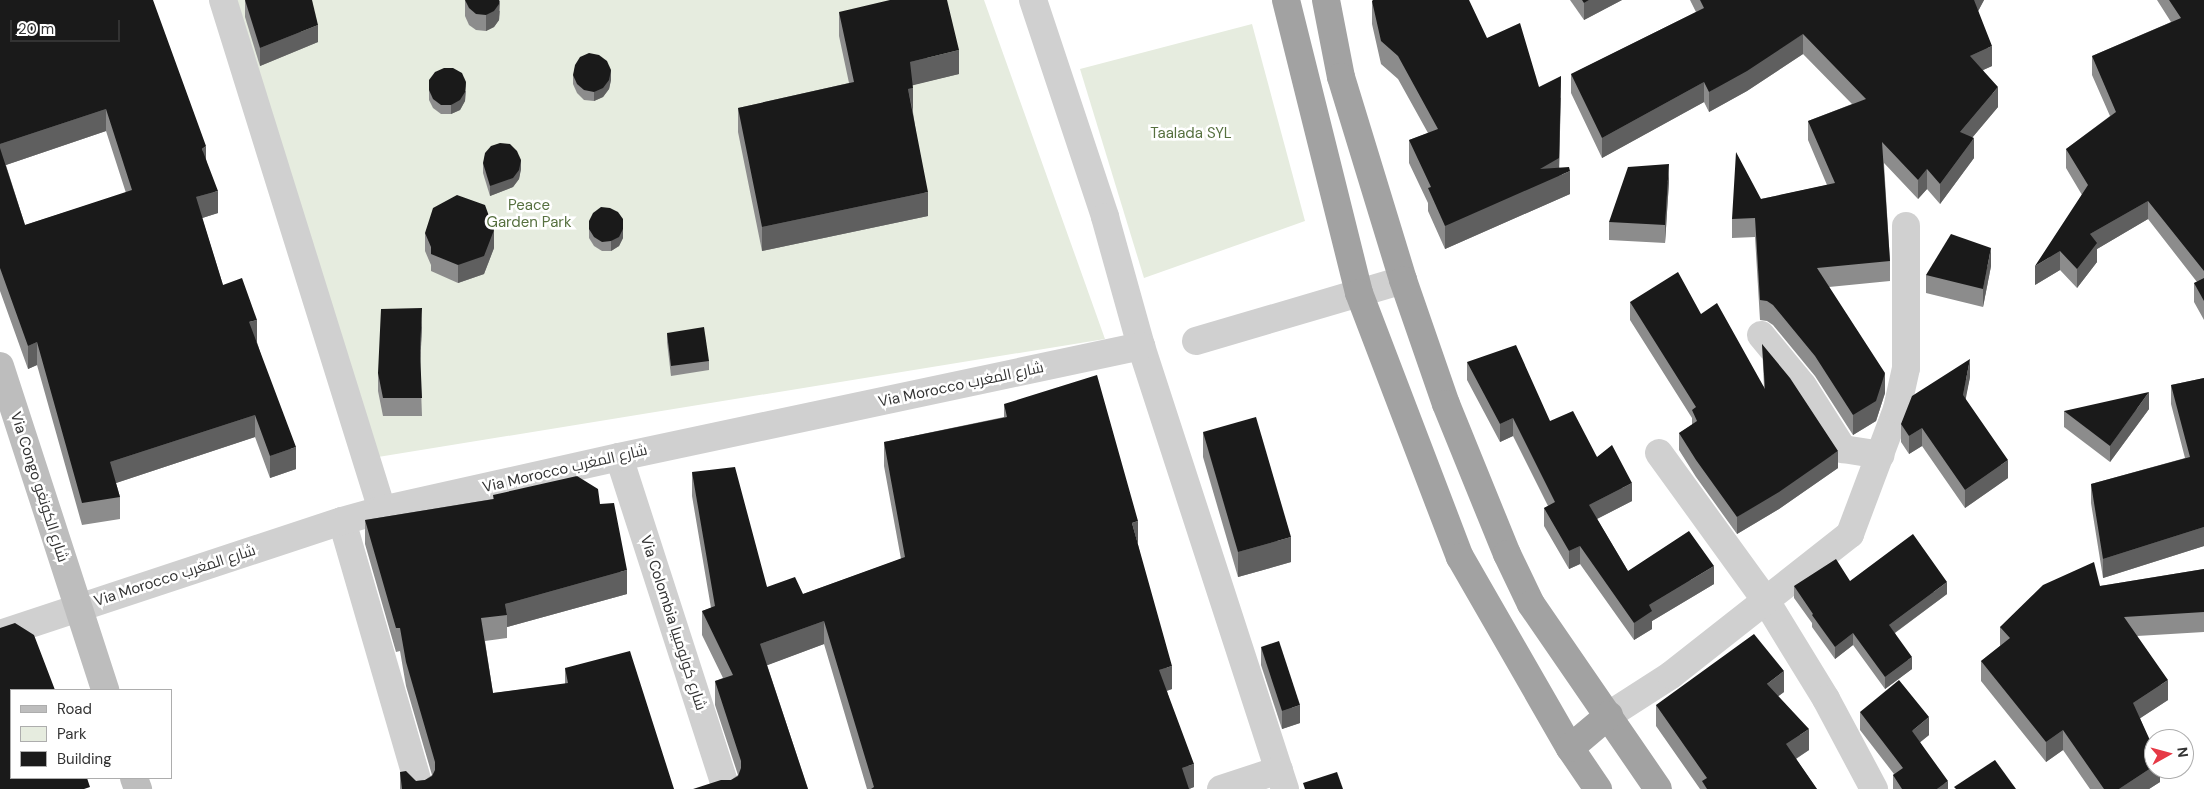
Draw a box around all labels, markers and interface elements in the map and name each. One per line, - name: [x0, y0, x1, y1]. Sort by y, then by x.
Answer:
- scale bar: [12, 10, 122, 42]
- text: 20 m: [18, 19, 54, 39]
- park label: Taalada SYL: [1150, 125, 1232, 143]
- park label: Peace Garden Park: [487, 196, 571, 231]
- street label: Via Morocco شارع المغرب: [877, 359, 1045, 411]
- street label: Via Congo شارع الكونغو: [6, 410, 72, 564]
- street label: Via Morocco شارع المغرب: [481, 441, 649, 497]
- street label: Via Colombia شارع كولومبيا: [636, 533, 710, 713]
- street label: Via Morocco شارع المغرب: [92, 541, 258, 611]
- legend: [10, 689, 172, 779]
- text: Road: [57, 699, 92, 719]
- text: Park: [57, 724, 87, 744]
- north arrow: [2144, 729, 2194, 779]
- text: N: [2173, 746, 2192, 758]
- text: Building: [57, 749, 112, 769]

